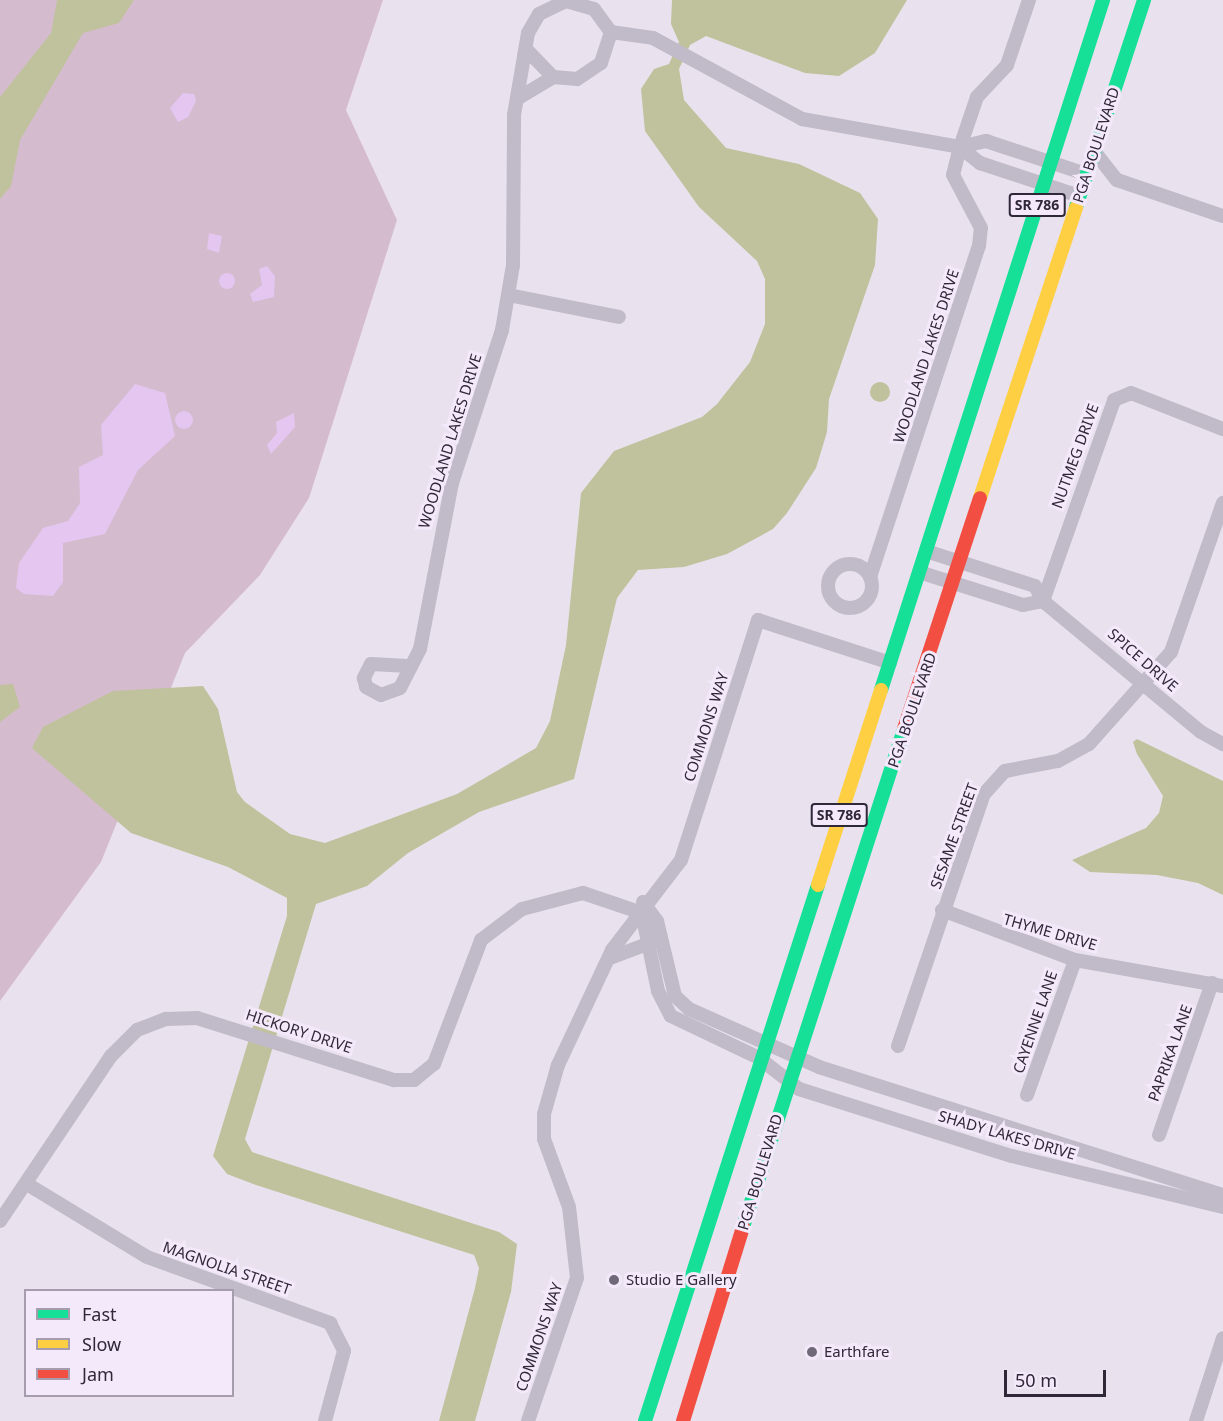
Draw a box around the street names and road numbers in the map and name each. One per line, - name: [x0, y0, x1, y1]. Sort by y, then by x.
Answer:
- street label: PGA BOULEVARD: [1069, 85, 1123, 205]
- road number: SR 786: [1008, 194, 1066, 216]
- street label: WOODLAND LAKES DRIVE: [889, 267, 963, 445]
- street label: WOODLAND LAKES DRIVE: [415, 351, 485, 531]
- street label: NUTMEG DRIVE: [1048, 401, 1102, 511]
- street label: SPICE DRIVE: [1104, 625, 1182, 695]
- street label: PGA BOULEVARD: [884, 650, 940, 770]
- street label: COMMONS WAY: [680, 670, 732, 784]
- street label: SESAME STREET: [927, 781, 981, 891]
- road number: SR 786: [810, 804, 868, 826]
- street label: THYME DRIVE: [1001, 910, 1099, 954]
- street label: CAYENNE LANE: [1009, 968, 1061, 1076]
- street label: PAPRIKA LANE: [1144, 1002, 1196, 1104]
- street label: HICKORY DRIVE: [244, 1005, 354, 1057]
- street label: SHADY LAKES DRIVE: [936, 1107, 1078, 1163]
- street label: PGA BOULEVARD: [734, 1112, 786, 1232]
- street label: MAGNOLIA STREET: [161, 1238, 293, 1298]
- street label: COMMONS WAY: [512, 1280, 566, 1394]

